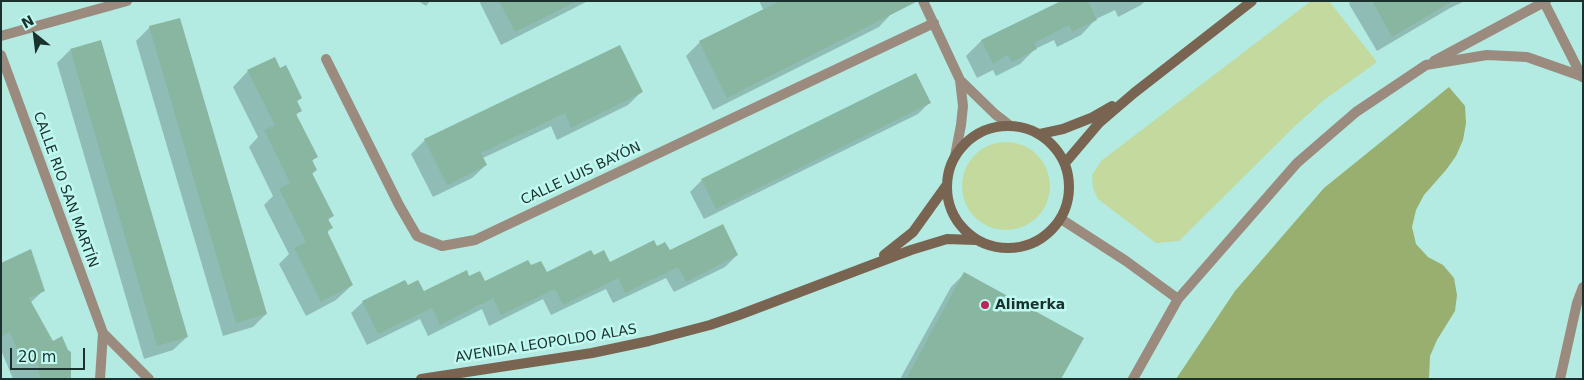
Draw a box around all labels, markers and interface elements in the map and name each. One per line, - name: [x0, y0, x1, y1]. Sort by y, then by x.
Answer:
- north arrow: [10, 10, 60, 60]
- text: N: [19, 12, 37, 32]
- street label: CALLE RIO SAN MARTÍN: [29, 110, 101, 270]
- street label: CALLE LUIS BAYÓN: [518, 139, 644, 209]
- place label: Alimerka: [995, 297, 1065, 313]
- marker: Alimerka: [979, 299, 991, 311]
- street label: AVENIDA LEOPOLDO ALAS: [454, 321, 638, 367]
- scale bar: [12, 338, 88, 370]
- text: 20 m: [18, 348, 56, 366]

